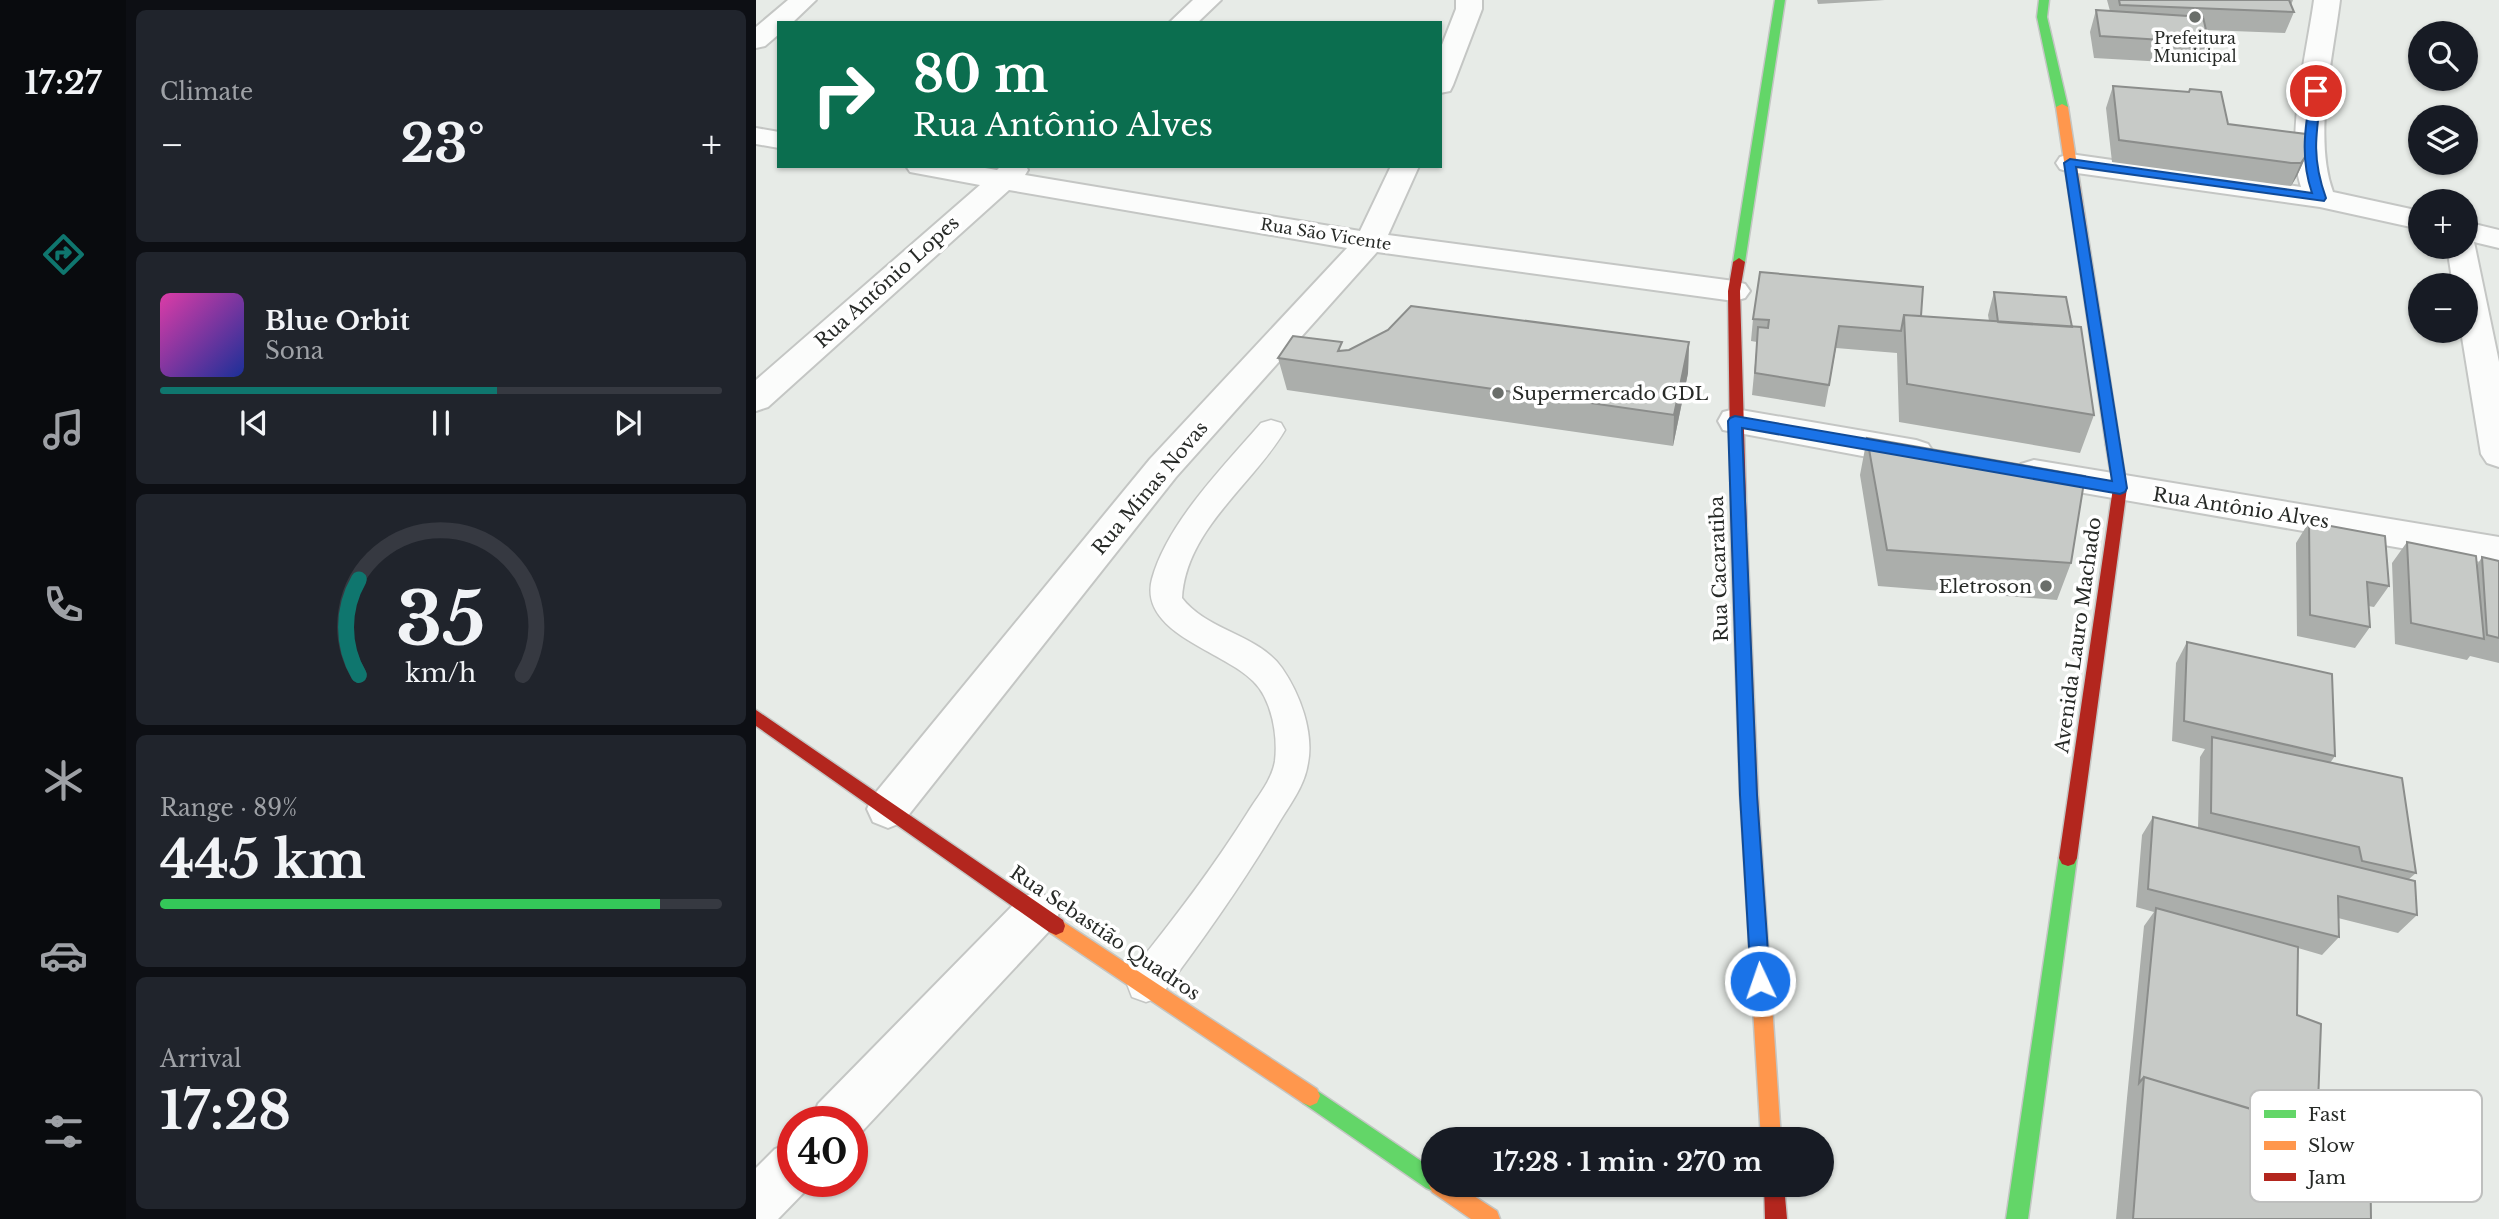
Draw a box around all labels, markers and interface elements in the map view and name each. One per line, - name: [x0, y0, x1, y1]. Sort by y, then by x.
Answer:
- marker: Prefeitura Municipal: [2187, 9, 2203, 25]
- map controls: [2408, 21, 2478, 343]
- button: search: [2408, 21, 2478, 91]
- place label: Prefeitura Municipal: [2153, 28, 2237, 66]
- text: 80 m: [913, 44, 1048, 105]
- icon: right: [798, 49, 889, 140]
- pin: [2286, 61, 2346, 121]
- text: 17:27: [25, 63, 101, 103]
- icon: arrive: [2297, 72, 2335, 110]
- text: Climate: [160, 78, 253, 106]
- text: Rua Antônio Alves: [913, 105, 1213, 145]
- button: layers: [2408, 105, 2478, 175]
- text: 23°: [400, 112, 485, 176]
- text: −: [160, 121, 184, 168]
- text: +: [701, 121, 722, 168]
- button: +: [2408, 189, 2478, 259]
- street label: Rua Antônio Lopes: [810, 211, 964, 353]
- street label: Rua São Vicente: [1259, 214, 1393, 254]
- icon: directions: [39, 230, 88, 279]
- button: −: [2408, 273, 2478, 343]
- text: Blue Orbit: [265, 305, 410, 337]
- text: Sona: [265, 337, 323, 365]
- place label: Supermercado GDL: [1512, 382, 1708, 405]
- marker: Supermercado GDL: [1490, 385, 1506, 401]
- icon: previous: [235, 404, 273, 442]
- icon: pause: [422, 404, 460, 442]
- icon: next: [609, 404, 647, 442]
- icon: music: [39, 405, 88, 454]
- street label: Rua Minas Novas: [1087, 416, 1213, 560]
- street label: Rua Antônio Alves: [2151, 483, 2331, 533]
- street label: Rua Cacaratiba: [1705, 495, 1733, 642]
- street label: Avenida Lauro Machado: [2050, 516, 2106, 755]
- text: 35: [396, 575, 486, 666]
- place label: Eletroson: [1939, 575, 2032, 598]
- marker: Eletroson: [2038, 578, 2054, 594]
- icon: phone: [39, 580, 88, 629]
- text: km/h: [406, 658, 476, 689]
- icon: climate: [39, 756, 88, 805]
- text: Range · 89%: [160, 794, 297, 822]
- text: 445 km: [160, 828, 366, 892]
- street label: Rua Sebastião Quadros: [1006, 861, 1204, 1005]
- icon: car: [39, 931, 88, 980]
- position arrow: [1723, 944, 1797, 1018]
- text: Arrival: [160, 1045, 241, 1073]
- text: 17:28: [160, 1079, 291, 1143]
- legend: [2250, 1090, 2482, 1202]
- text: Fast: [2308, 1103, 2347, 1126]
- speed limit sign: 40: [777, 1106, 868, 1197]
- icon: filters: [39, 1107, 88, 1156]
- text: Slow: [2308, 1134, 2355, 1157]
- text: 17:28 · 1 min · 270 m: [1493, 1146, 1762, 1178]
- text: Jam: [2305, 1166, 2346, 1189]

